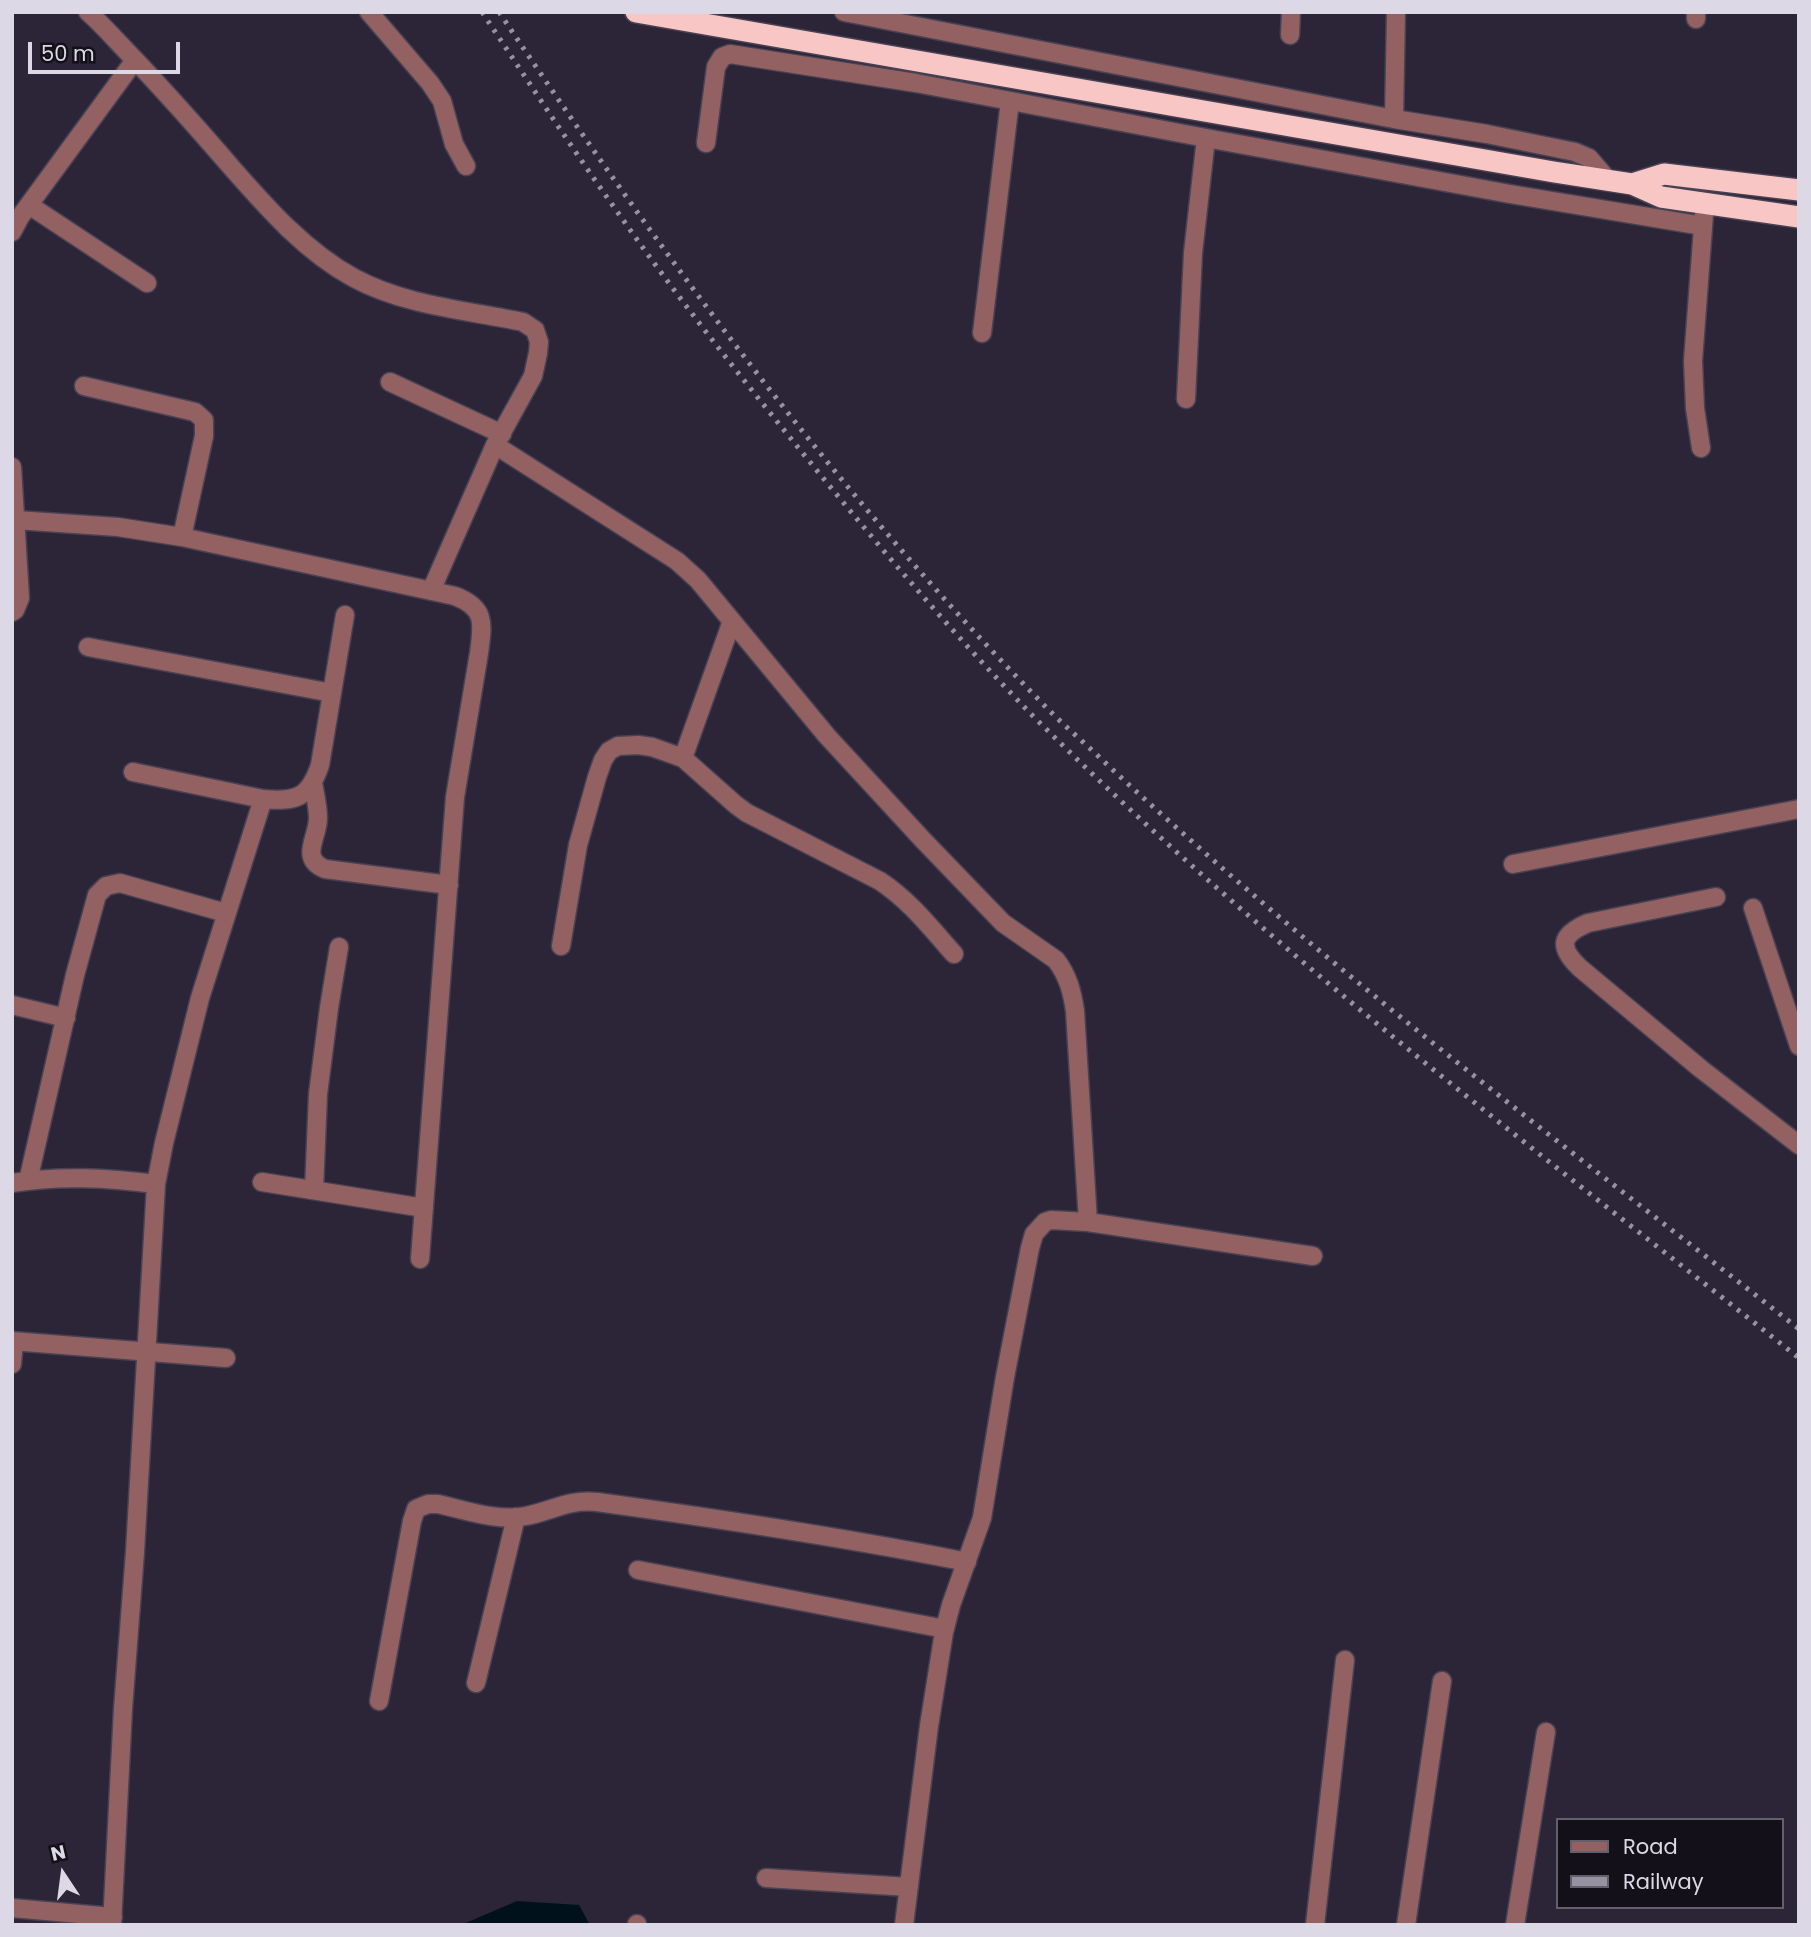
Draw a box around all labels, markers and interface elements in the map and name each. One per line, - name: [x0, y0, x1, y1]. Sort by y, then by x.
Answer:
- scale bar: [32, 28, 184, 72]
- text: 50 m: [41, 39, 95, 68]
- legend: [1556, 1818, 1783, 1909]
- text: Road: [1623, 1832, 1678, 1861]
- text: N: [48, 1838, 68, 1868]
- north arrow: [28, 1839, 98, 1909]
- text: Railway: [1623, 1867, 1704, 1896]

